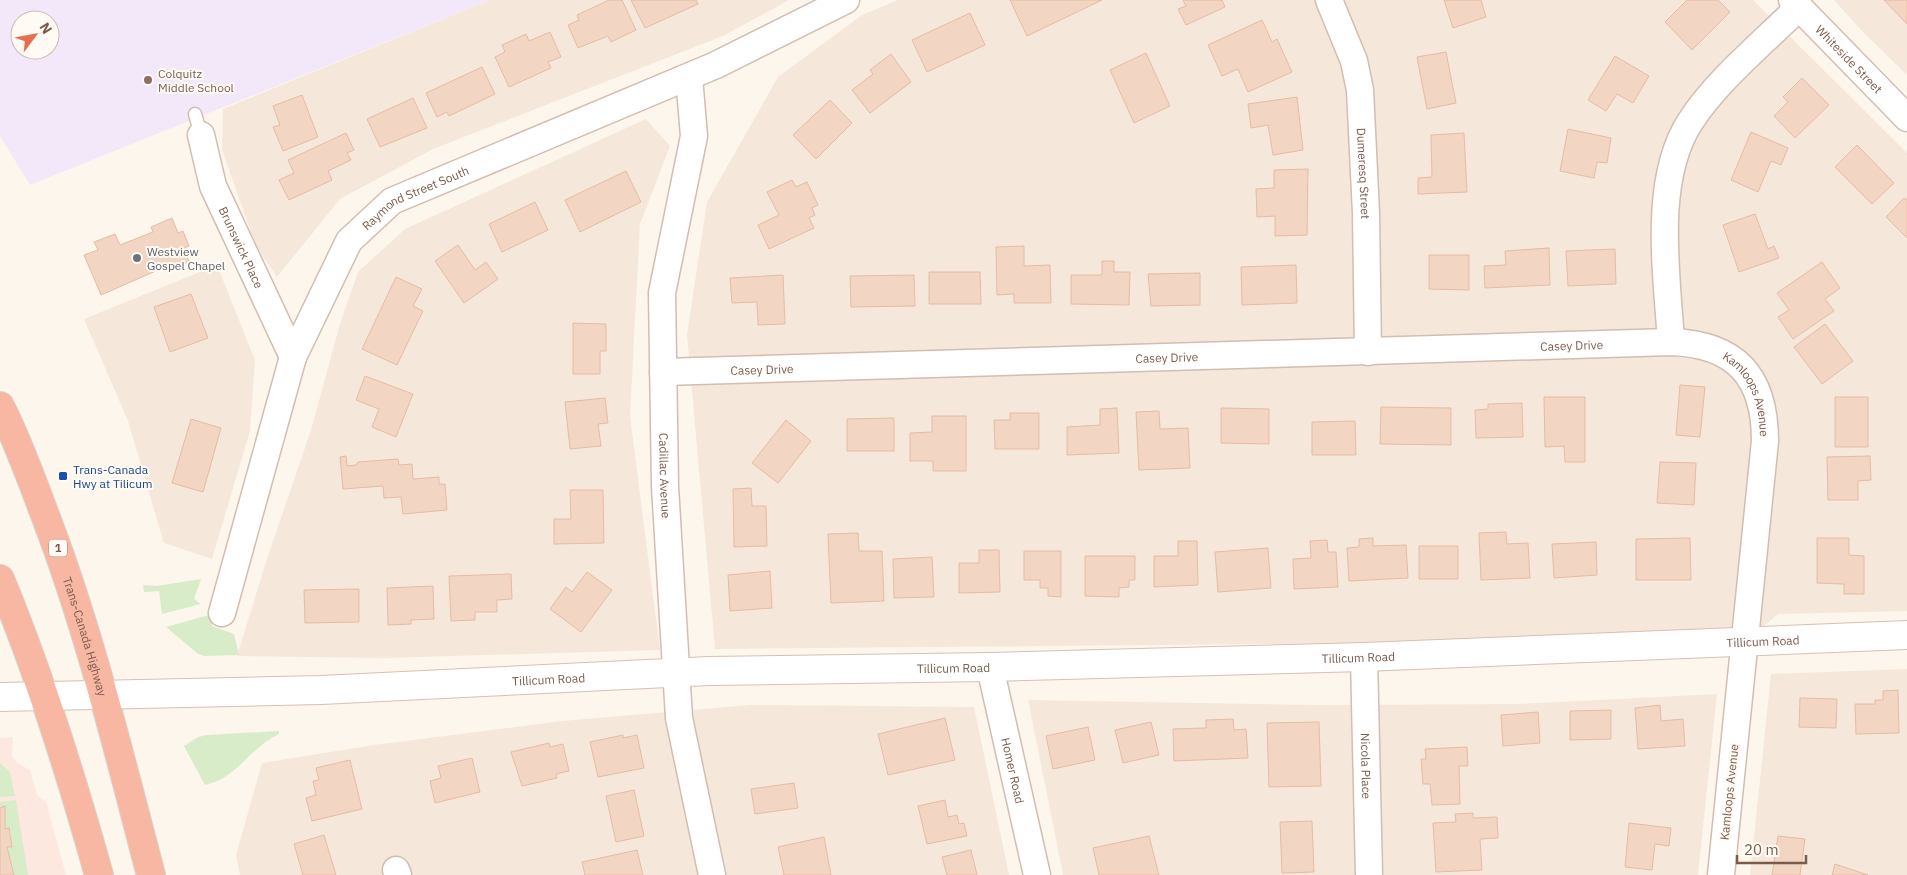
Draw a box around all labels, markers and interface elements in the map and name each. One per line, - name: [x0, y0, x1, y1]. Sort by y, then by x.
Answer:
- north arrow: [10, 10, 60, 60]
- text: N: [36, 19, 56, 37]
- street label: Whiteside Street: [1813, 21, 1886, 96]
- place label: Colquitz Middle School: [158, 66, 234, 95]
- marker: Colquitz Middle School: [142, 74, 154, 86]
- street label: Dumeresq Street: [1354, 127, 1374, 219]
- street label: Raymond Street South: [358, 162, 471, 233]
- street label: Brunswick Place: [216, 204, 267, 291]
- place label: Westview Gospel Chapel: [147, 244, 225, 273]
- marker: Westview Gospel Chapel: [131, 252, 143, 264]
- street label: Casey Drive: [1540, 337, 1604, 353]
- street label: Kamloops Avenue: [1720, 348, 1772, 437]
- street label: Casey Drive: [1135, 349, 1199, 365]
- street label: Casey Drive: [730, 361, 794, 377]
- street label: Cadillac Avenue: [657, 433, 674, 519]
- place label: Trans-Canada Hwy at Tilicum: [73, 462, 152, 491]
- marker: Trans-Canada Hwy at Tilicum: [57, 470, 69, 482]
- road number: 1: [49, 540, 67, 556]
- street label: Trans-Canada Highway: [60, 575, 111, 698]
- street label: Tillicum Road: [1726, 632, 1800, 650]
- street label: Tillicum Road: [1321, 648, 1395, 666]
- street label: Tillicum Road: [917, 660, 990, 676]
- street label: Tillicum Road: [512, 670, 586, 688]
- street label: Nicola Place: [1358, 733, 1375, 800]
- street label: Homer Road: [999, 736, 1028, 805]
- street label: Kamloops Avenue: [1716, 743, 1742, 841]
- scale bar: [1737, 832, 1806, 864]
- text: 20 m: [1744, 840, 1779, 859]

